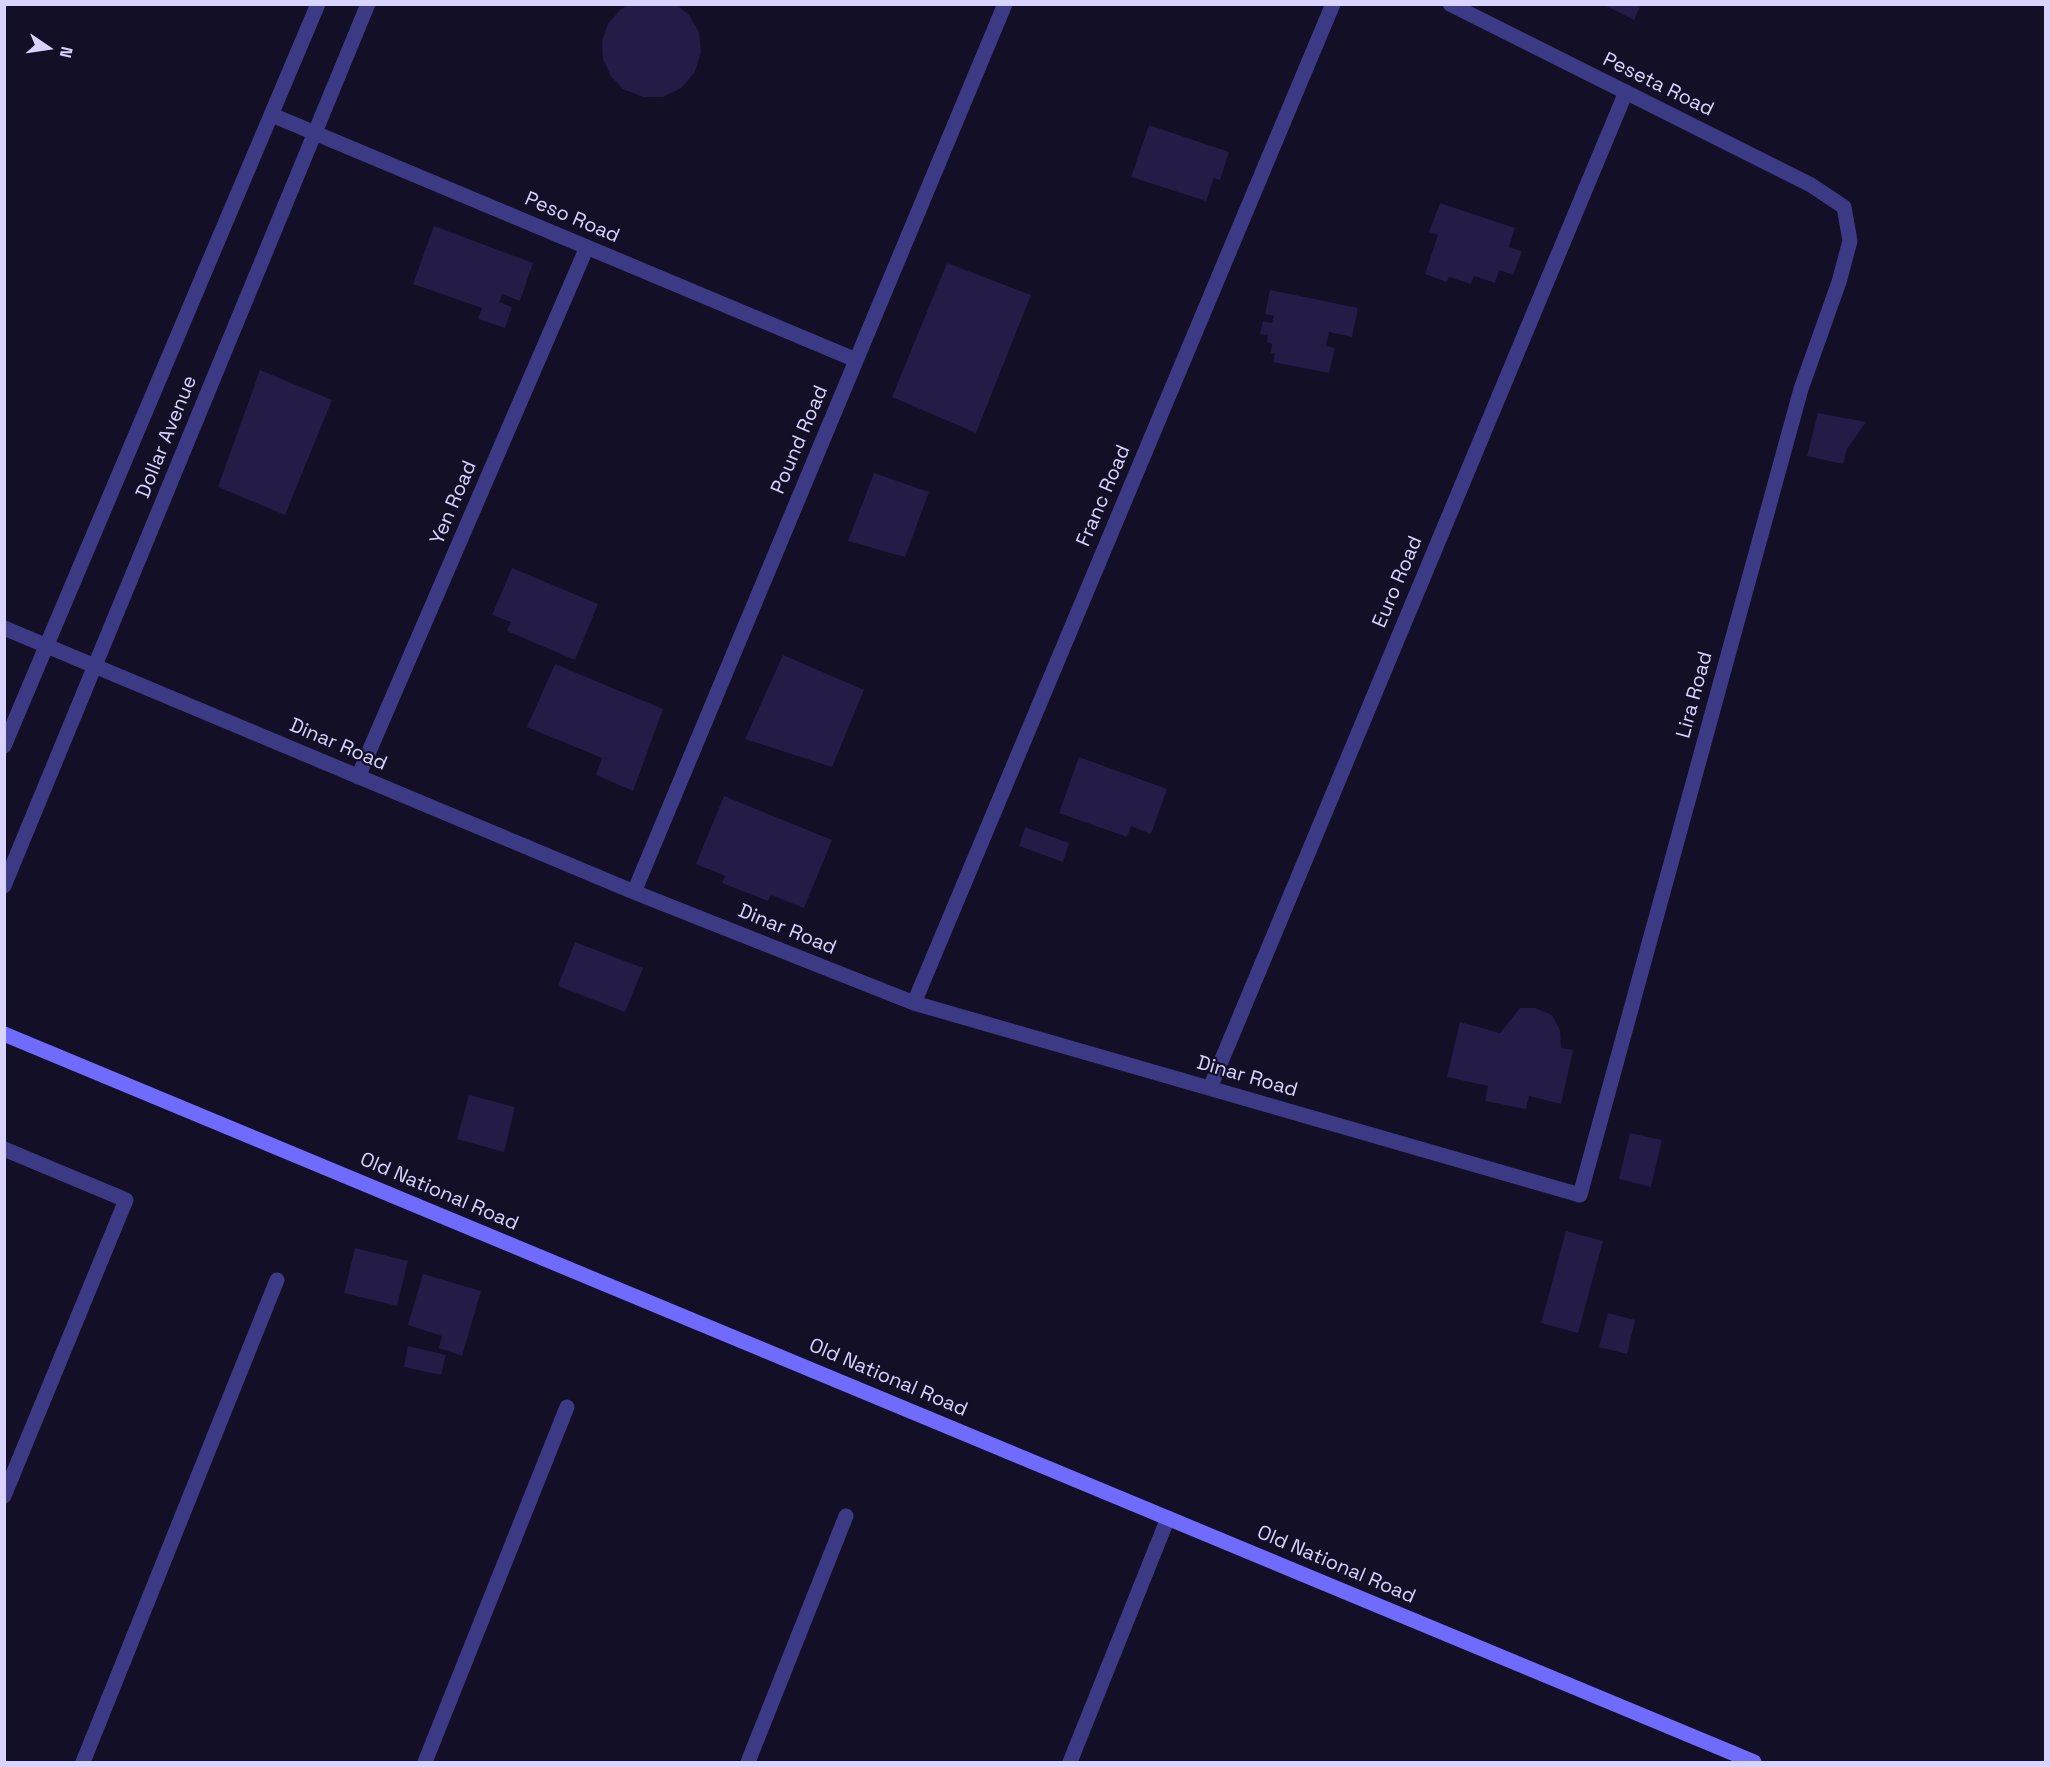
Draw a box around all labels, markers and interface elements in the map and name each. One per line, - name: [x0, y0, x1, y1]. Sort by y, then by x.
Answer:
- north arrow: [18, 18, 78, 78]
- text: N: [55, 45, 77, 60]
- street label: Peseta Road: [1599, 48, 1717, 122]
- street label: Peso Road: [521, 187, 623, 249]
- street label: Dollar Avenue: [131, 372, 203, 502]
- street label: Pound Road: [766, 382, 834, 498]
- street label: Franc Road: [1072, 442, 1136, 550]
- street label: Yen Road: [426, 457, 482, 549]
- street label: Euro Road: [1368, 533, 1428, 631]
- street label: Lira Road: [1672, 649, 1718, 741]
- street label: Dinar Road: [286, 714, 390, 776]
- street label: Dinar Road: [734, 899, 840, 961]
- street label: Dinar Road: [1194, 1051, 1300, 1103]
- street label: Old National Road: [356, 1148, 522, 1236]
- street label: Old National Road: [805, 1334, 971, 1422]
- street label: Old National Road: [1253, 1521, 1419, 1609]

